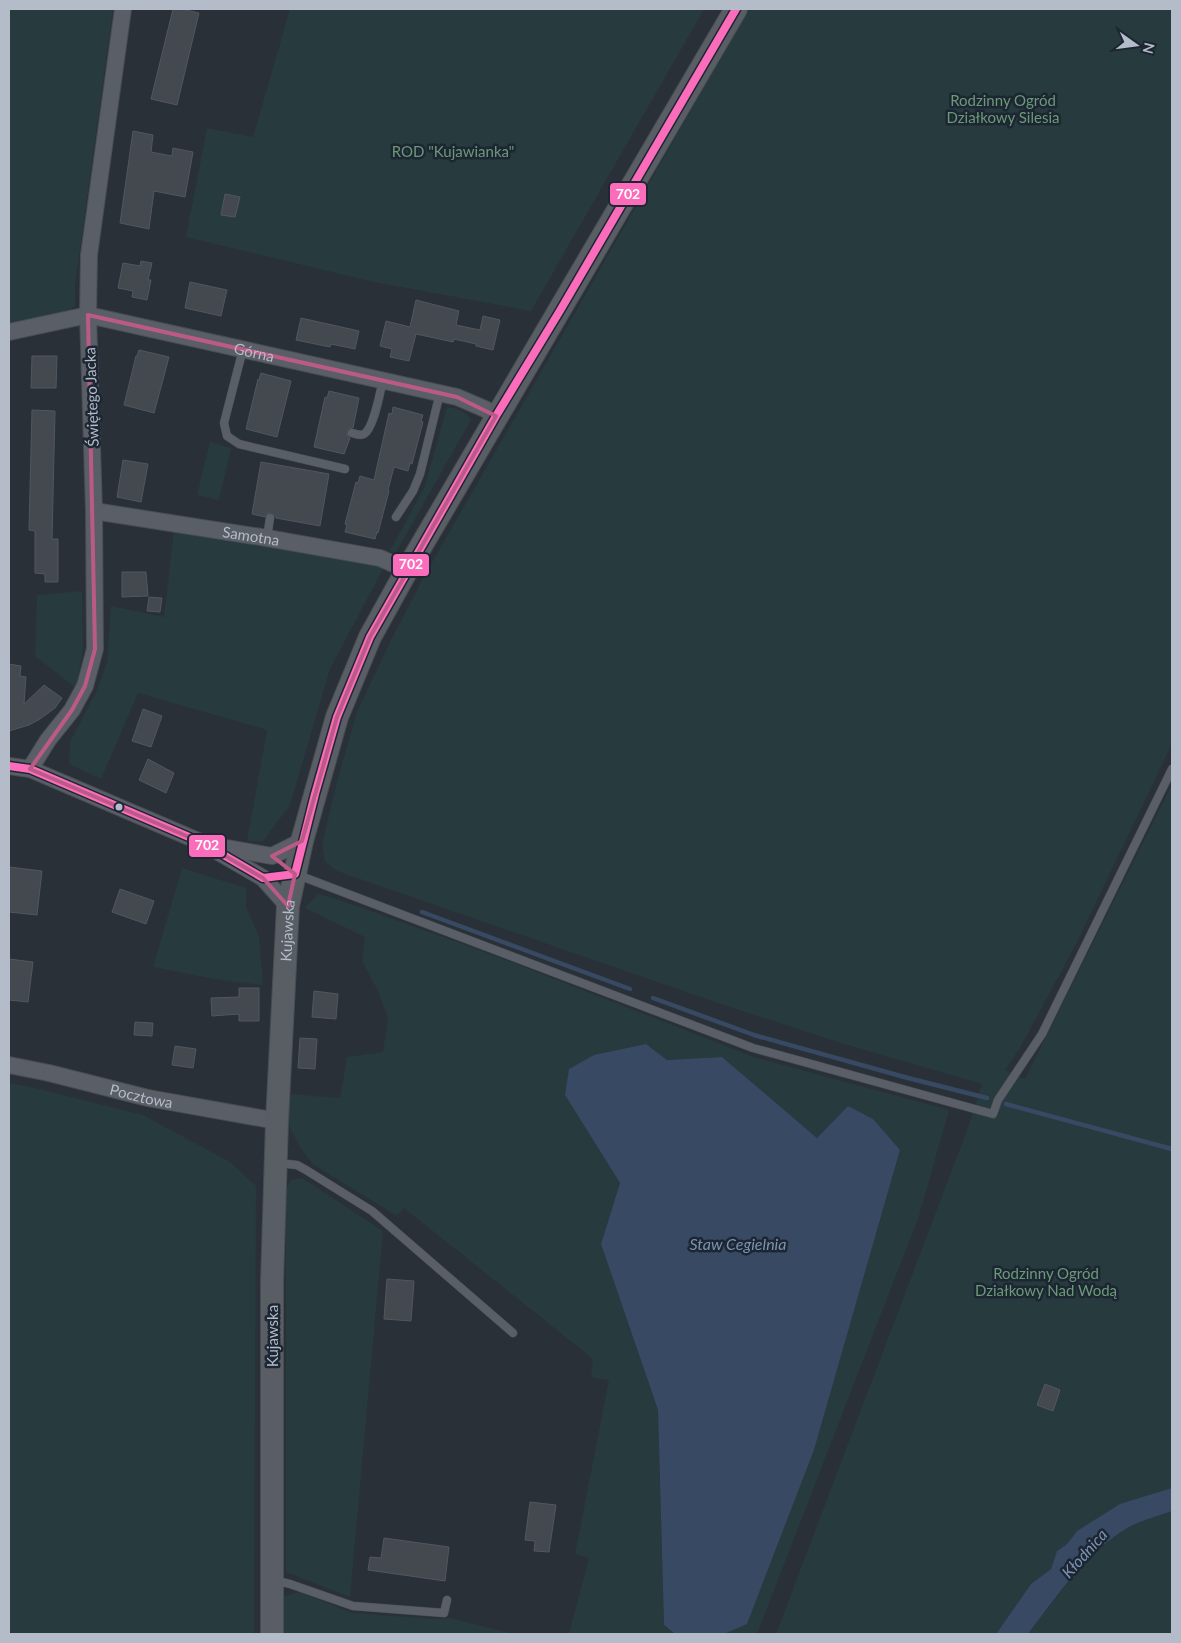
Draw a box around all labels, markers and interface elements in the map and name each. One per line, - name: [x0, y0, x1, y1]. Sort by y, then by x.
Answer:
- north arrow: [1111, 20, 1161, 70]
- text: N: [1140, 41, 1159, 56]
- park label: Rodzinny Ogród Działkowy Silesia: [947, 91, 1059, 126]
- park label: ROD "Kujawianka": [392, 142, 514, 160]
- line badge: 702: [609, 182, 647, 206]
- text: 702: [616, 185, 640, 202]
- street label: Górna: [232, 339, 276, 365]
- street label: Świętego Jacka: [80, 347, 102, 447]
- street label: Samotna: [221, 522, 281, 549]
- line badge: 702: [392, 553, 430, 577]
- text: 702: [399, 555, 423, 572]
- unlabelled marker: [114, 802, 124, 812]
- line badge: 702: [188, 834, 226, 858]
- text: 702: [195, 836, 219, 853]
- street label: Kujawska: [276, 897, 298, 962]
- street label: Pocztowa: [108, 1080, 174, 1111]
- water label: Staw Cegielnia: [690, 1234, 786, 1253]
- park label: Rodzinny Ogród Działkowy Nad Wodą: [975, 1264, 1118, 1299]
- street label: Kujawska: [263, 1305, 281, 1367]
- water label: Kłodnica: [1057, 1525, 1111, 1581]

